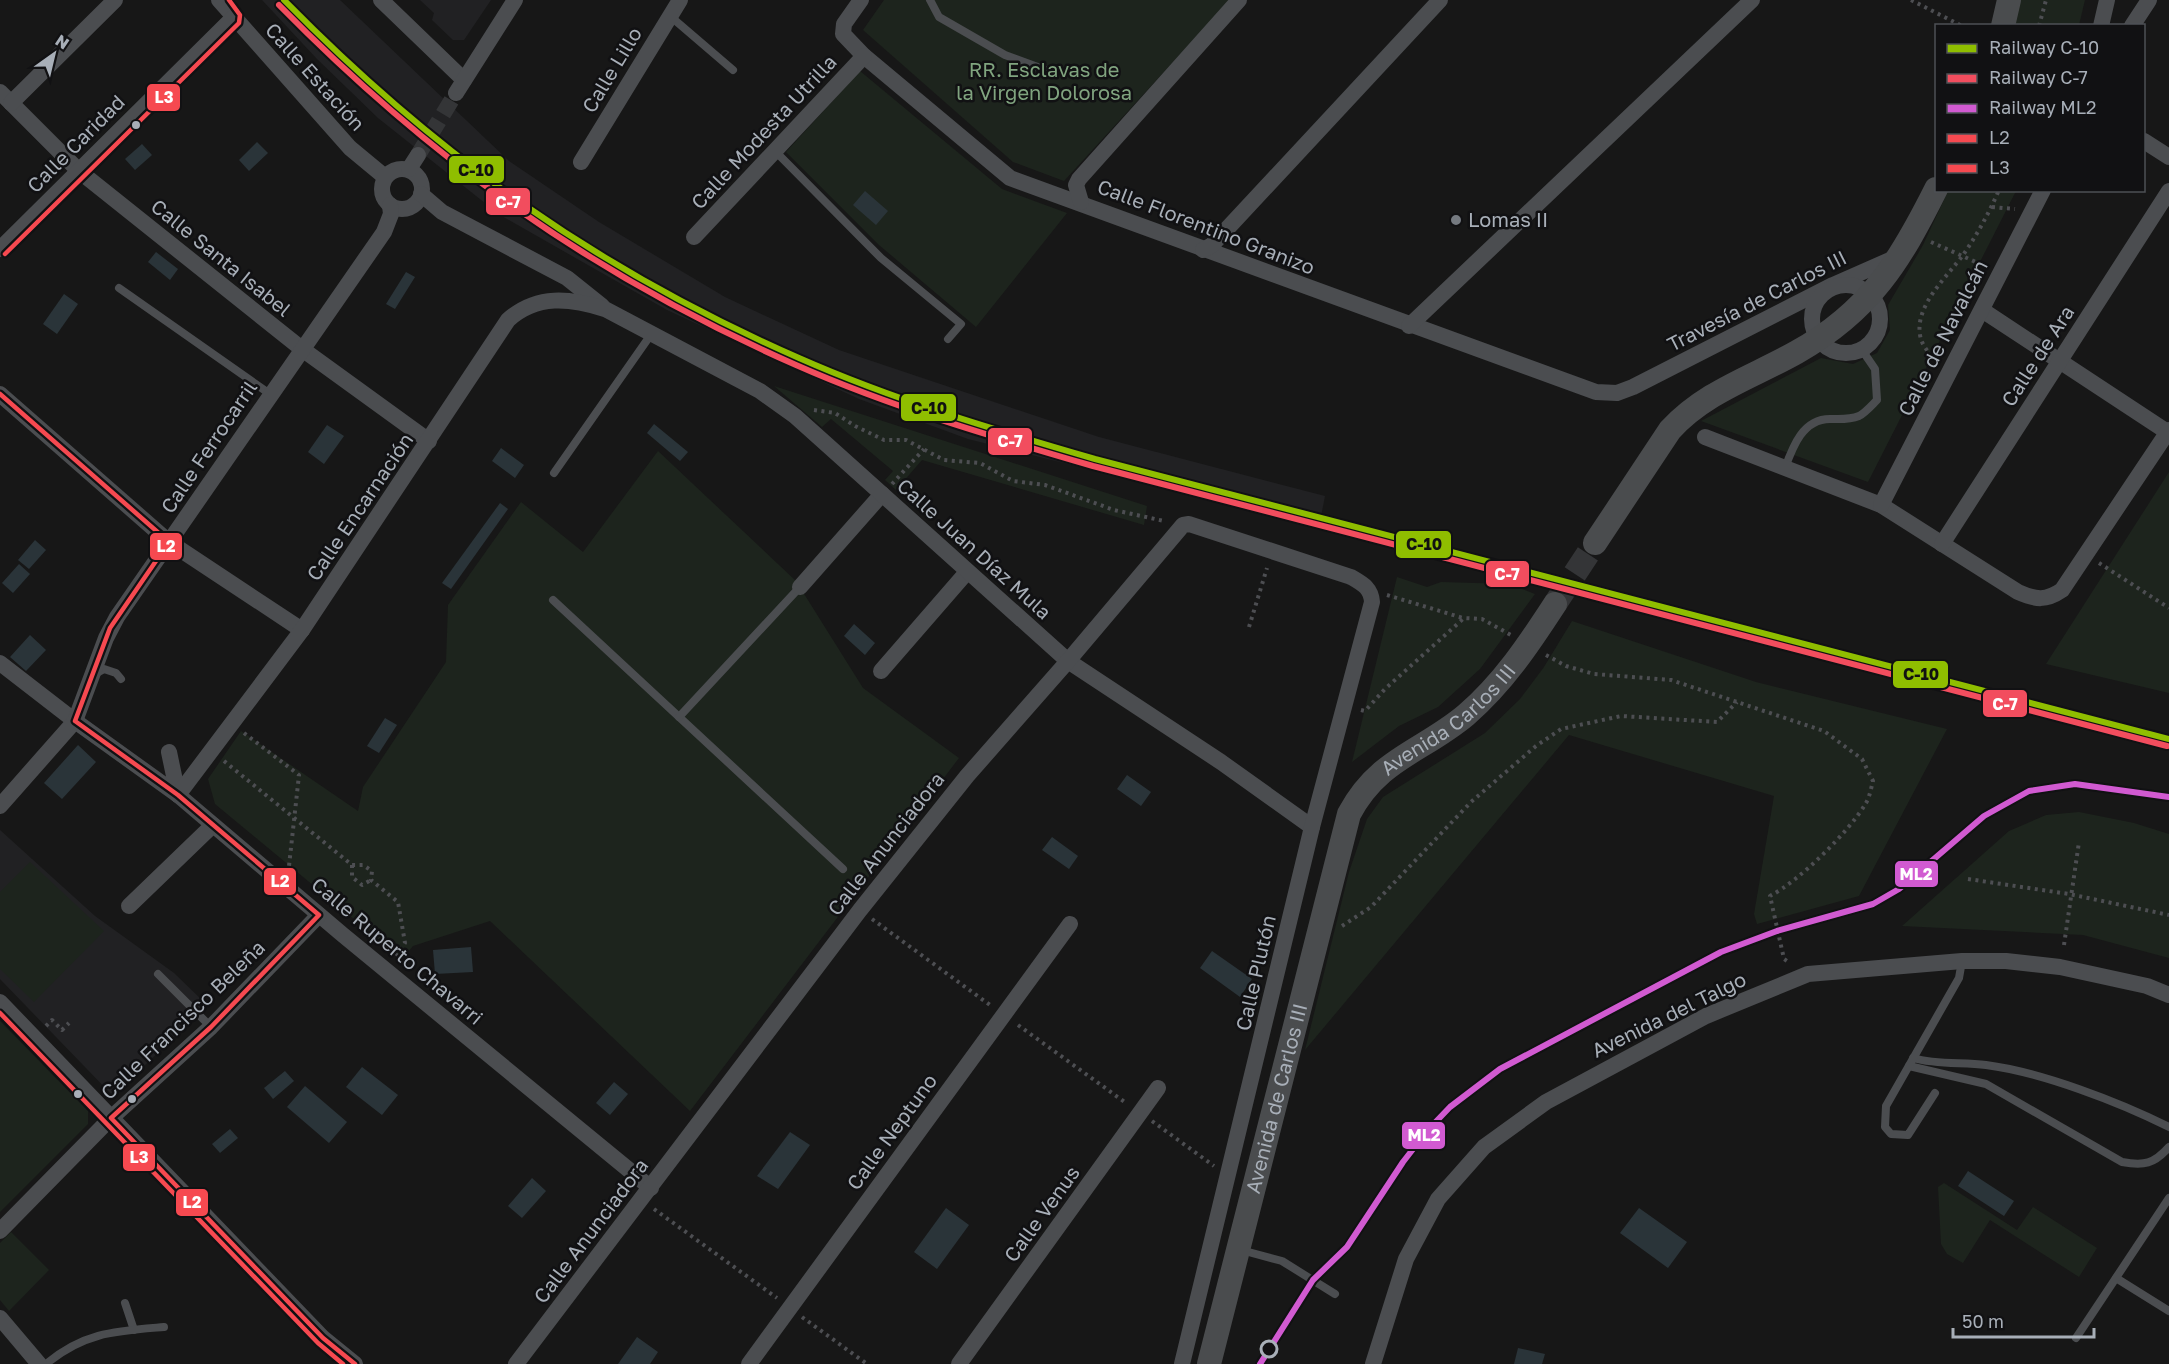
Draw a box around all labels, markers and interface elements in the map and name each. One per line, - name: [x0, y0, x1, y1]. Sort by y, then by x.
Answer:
- street label: Calle Estación: [261, 17, 370, 135]
- street label: Calle Lillo: [576, 22, 646, 117]
- north arrow: [24, 24, 84, 84]
- legend: [1935, 24, 2145, 192]
- text: N: [52, 30, 73, 53]
- text: Railway C-10: [1989, 36, 2099, 58]
- street label: Calle Modesta Utrilla: [686, 49, 841, 213]
- park label: RR. Esclavas de la Virgen Dolorosa: [956, 57, 1132, 104]
- text: Railway C-7: [1989, 66, 2088, 88]
- line badge: L3: [146, 83, 181, 112]
- text: L3: [155, 87, 174, 107]
- street label: Calle Caridad: [22, 90, 129, 197]
- text: Railway ML2: [1989, 96, 2096, 118]
- unlabelled marker: [130, 119, 142, 131]
- text: L2: [1989, 126, 2010, 148]
- line badge: C-10: [448, 155, 505, 184]
- text: L3: [1989, 156, 2010, 178]
- text: C-10: [458, 160, 494, 180]
- street label: Calle Florentino Granizo: [1094, 173, 1319, 279]
- line badge: C-7: [485, 187, 531, 216]
- text: C-7: [495, 192, 521, 212]
- street label: Calle Santa Isabel: [147, 193, 296, 321]
- place label: Lomas II: [1468, 207, 1548, 231]
- marker: Lomas II: [1449, 213, 1463, 227]
- street label: Travesía de Carlos III: [1663, 244, 1850, 356]
- street label: Calle de Navalcán: [1892, 256, 1992, 419]
- street label: Calle de Ara: [1996, 301, 2079, 410]
- street label: Calle Ferrocarril: [155, 376, 261, 517]
- line badge: C-10: [900, 393, 957, 422]
- text: C-10: [911, 398, 947, 418]
- line badge: C-7: [987, 427, 1033, 456]
- street label: Calle Encarnación: [301, 428, 417, 585]
- text: C-7: [997, 431, 1023, 451]
- street label: Calle Juan Díaz Mula: [893, 473, 1057, 624]
- line badge: C-10: [1395, 530, 1452, 559]
- line badge: L2: [149, 532, 183, 561]
- text: C-10: [1406, 534, 1442, 554]
- text: L2: [157, 536, 176, 556]
- line badge: C-7: [1485, 560, 1530, 588]
- text: C-7: [1494, 564, 1520, 584]
- street label: Avenida Carlos III: [1375, 659, 1520, 780]
- line badge: C-10: [1892, 660, 1949, 689]
- text: C-10: [1903, 664, 1939, 684]
- line badge: C-7: [1982, 689, 2028, 718]
- text: C-7: [1992, 694, 2018, 714]
- street label: Calle Anunciadora: [822, 767, 949, 920]
- line badge: ML2: [1894, 860, 1939, 888]
- text: ML2: [1899, 864, 1933, 884]
- line badge: L2: [263, 867, 297, 896]
- text: L2: [271, 871, 290, 891]
- street label: Calle Ruperto Chavarri: [307, 872, 488, 1029]
- street label: Calle Plutón: [1230, 913, 1280, 1033]
- street label: Calle Francisco Beleña: [95, 935, 269, 1104]
- street label: Avenida del Talgo: [1588, 966, 1750, 1062]
- street label: Avenida de Carlos III: [1240, 1001, 1311, 1196]
- street label: Calle Neptuno: [841, 1069, 941, 1194]
- unlabelled marker: [72, 1088, 84, 1100]
- unlabelled marker: [126, 1093, 138, 1105]
- line badge: ML2: [1401, 1121, 1446, 1150]
- text: ML2: [1407, 1125, 1441, 1145]
- line badge: L3: [122, 1143, 156, 1172]
- text: L3: [130, 1147, 149, 1167]
- street label: Calle Anunciadora: [528, 1153, 652, 1307]
- street label: Calle Venus: [998, 1161, 1084, 1266]
- line badge: L2: [175, 1188, 209, 1217]
- text: L2: [183, 1192, 202, 1212]
- scale bar: [1953, 1301, 2094, 1339]
- text: 50 m: [1962, 1310, 2004, 1332]
- unlabelled marker: [1260, 1340, 1278, 1358]

